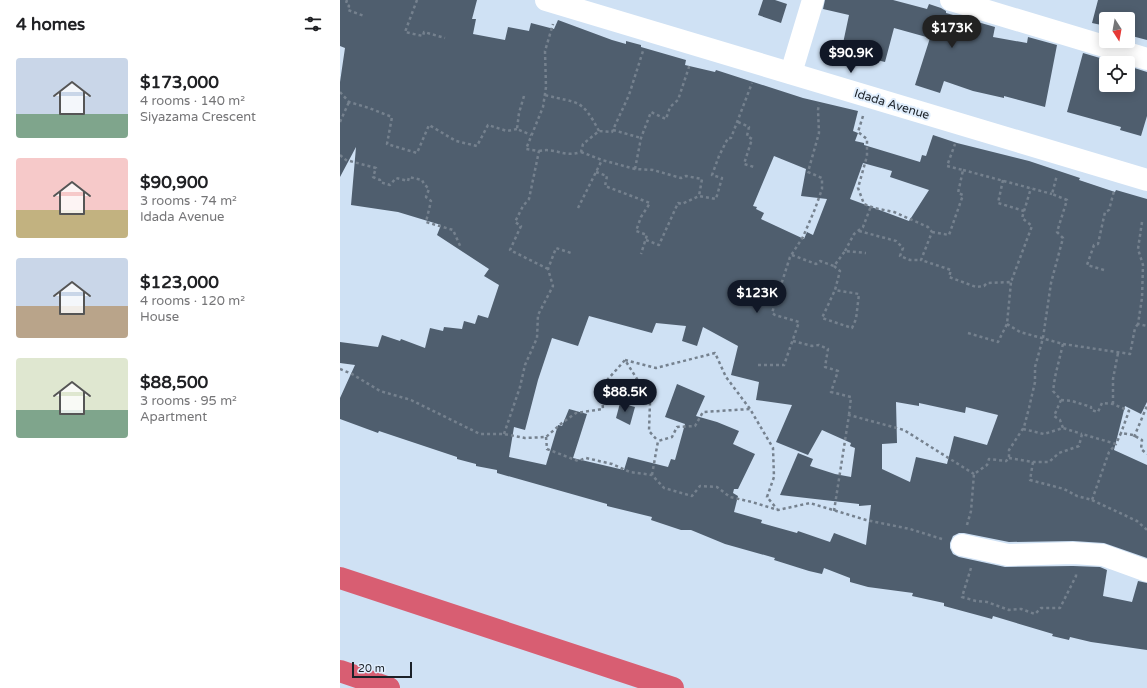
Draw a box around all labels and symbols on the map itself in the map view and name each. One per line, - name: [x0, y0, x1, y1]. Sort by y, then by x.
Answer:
- north arrow: [1099, 12, 1135, 48]
- pin: $173K: [924, 15, 980, 49]
- pin: $90.9K: [818, 40, 884, 74]
- street label: Idada Avenue: [853, 86, 932, 122]
- pin: $123K: [729, 280, 785, 314]
- pin: $88.5K: [592, 379, 658, 413]
- scale bar: [352, 660, 412, 679]

